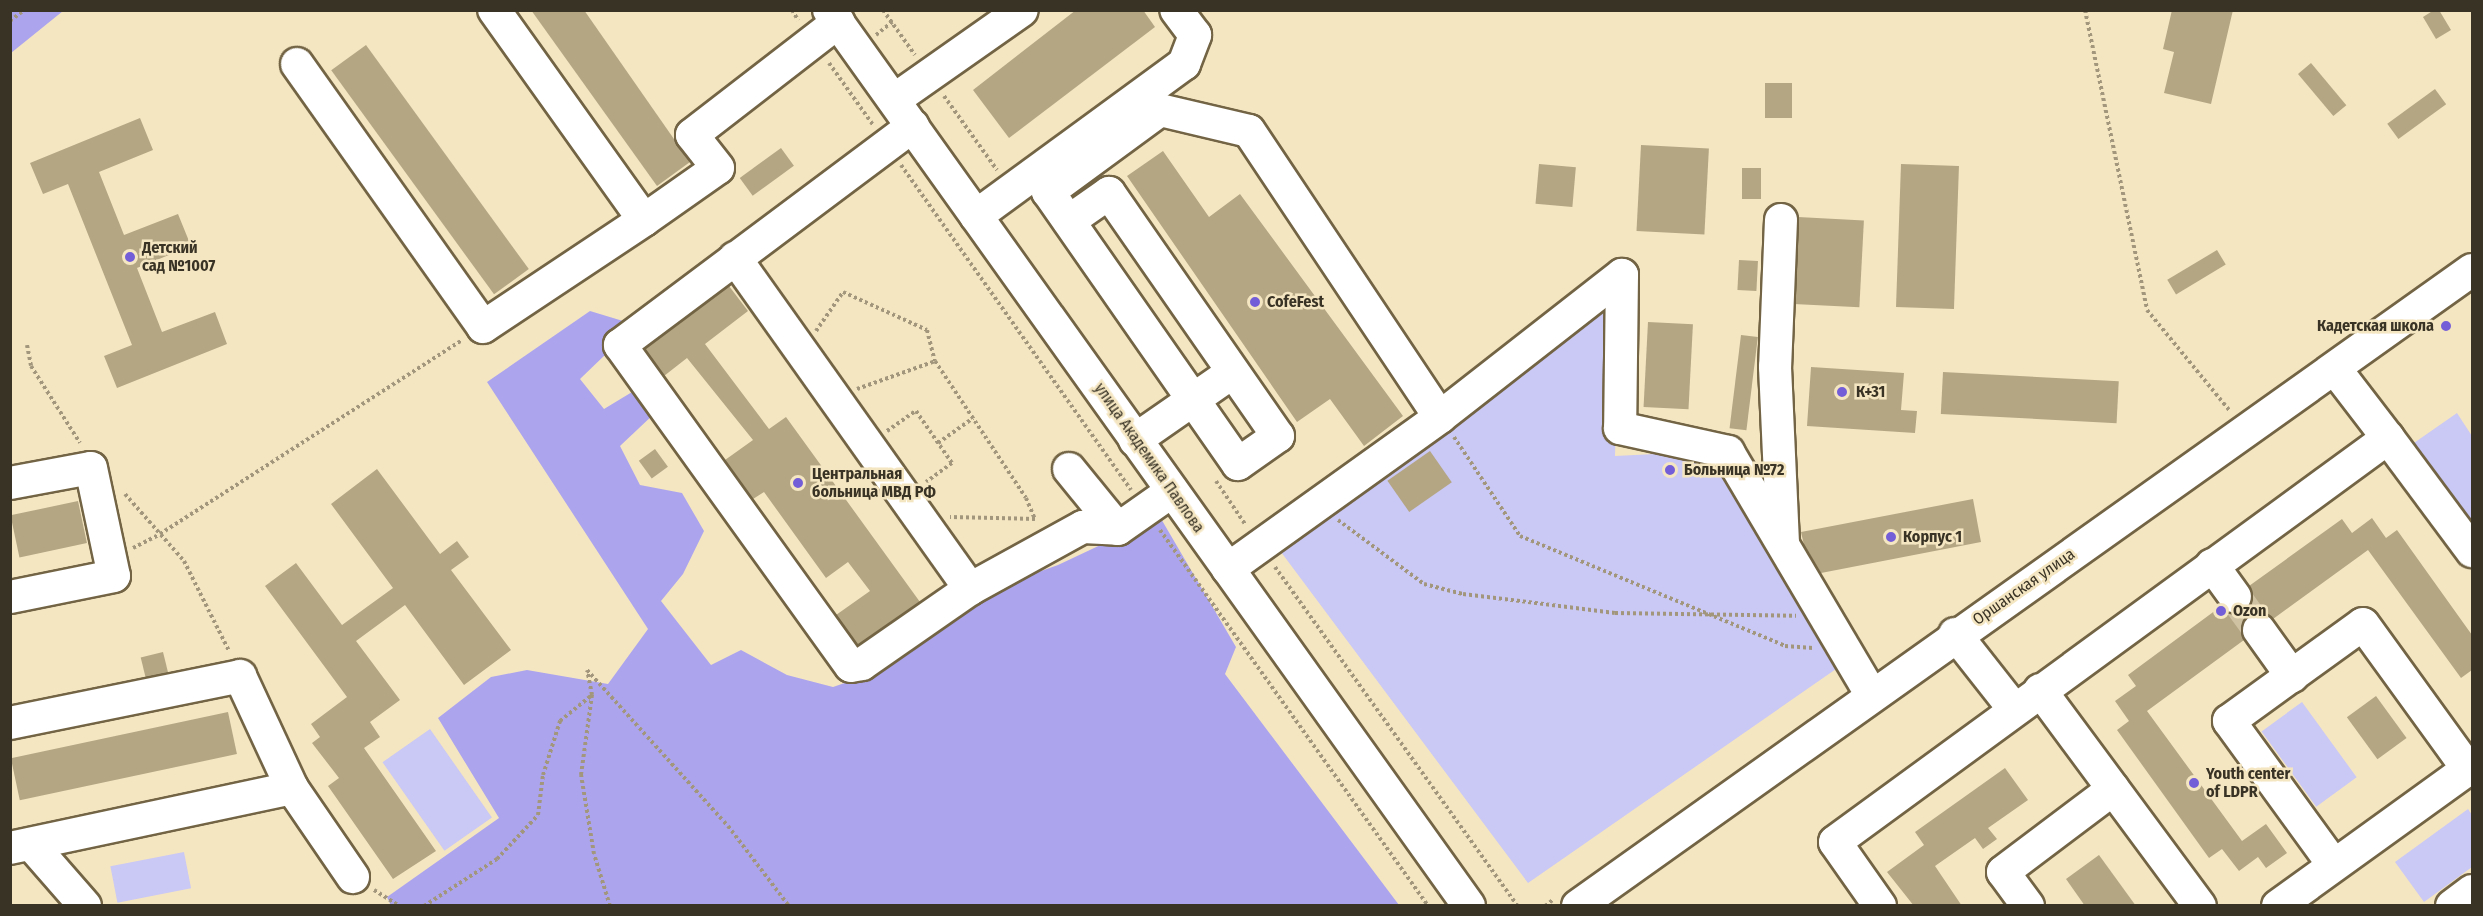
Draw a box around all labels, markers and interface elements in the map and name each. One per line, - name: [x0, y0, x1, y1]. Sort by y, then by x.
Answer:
- place label: Детский сад №1007: [142, 238, 215, 276]
- marker: Детский сад №1007: [123, 250, 137, 264]
- place label: CofeFest: [1267, 292, 1324, 312]
- marker: CofeFest: [1248, 295, 1262, 309]
- place label: Кадетская школа: [2317, 316, 2434, 336]
- marker: Кадетская школа: [2439, 319, 2453, 333]
- street label: улица Академика Павлова: [1090, 379, 1208, 537]
- place label: К+31: [1856, 382, 1885, 402]
- marker: К+31: [1833, 383, 1851, 401]
- place label: Больница №72: [1684, 460, 1784, 480]
- marker: Больница №72: [1661, 461, 1679, 479]
- place label: Центральная больница МВД РФ: [812, 464, 936, 502]
- marker: Центральная больница МВД РФ: [789, 474, 807, 492]
- place label: Корпус 1: [1903, 527, 1962, 547]
- marker: Корпус 1: [1884, 530, 1898, 544]
- street label: Оршанская улица: [1969, 545, 2079, 629]
- place label: Ozon: [2233, 601, 2266, 621]
- marker: Ozon: [2214, 604, 2228, 618]
- place label: Youth center of LDPR: [2206, 764, 2290, 802]
- marker: Youth center of LDPR: [2187, 776, 2201, 790]

